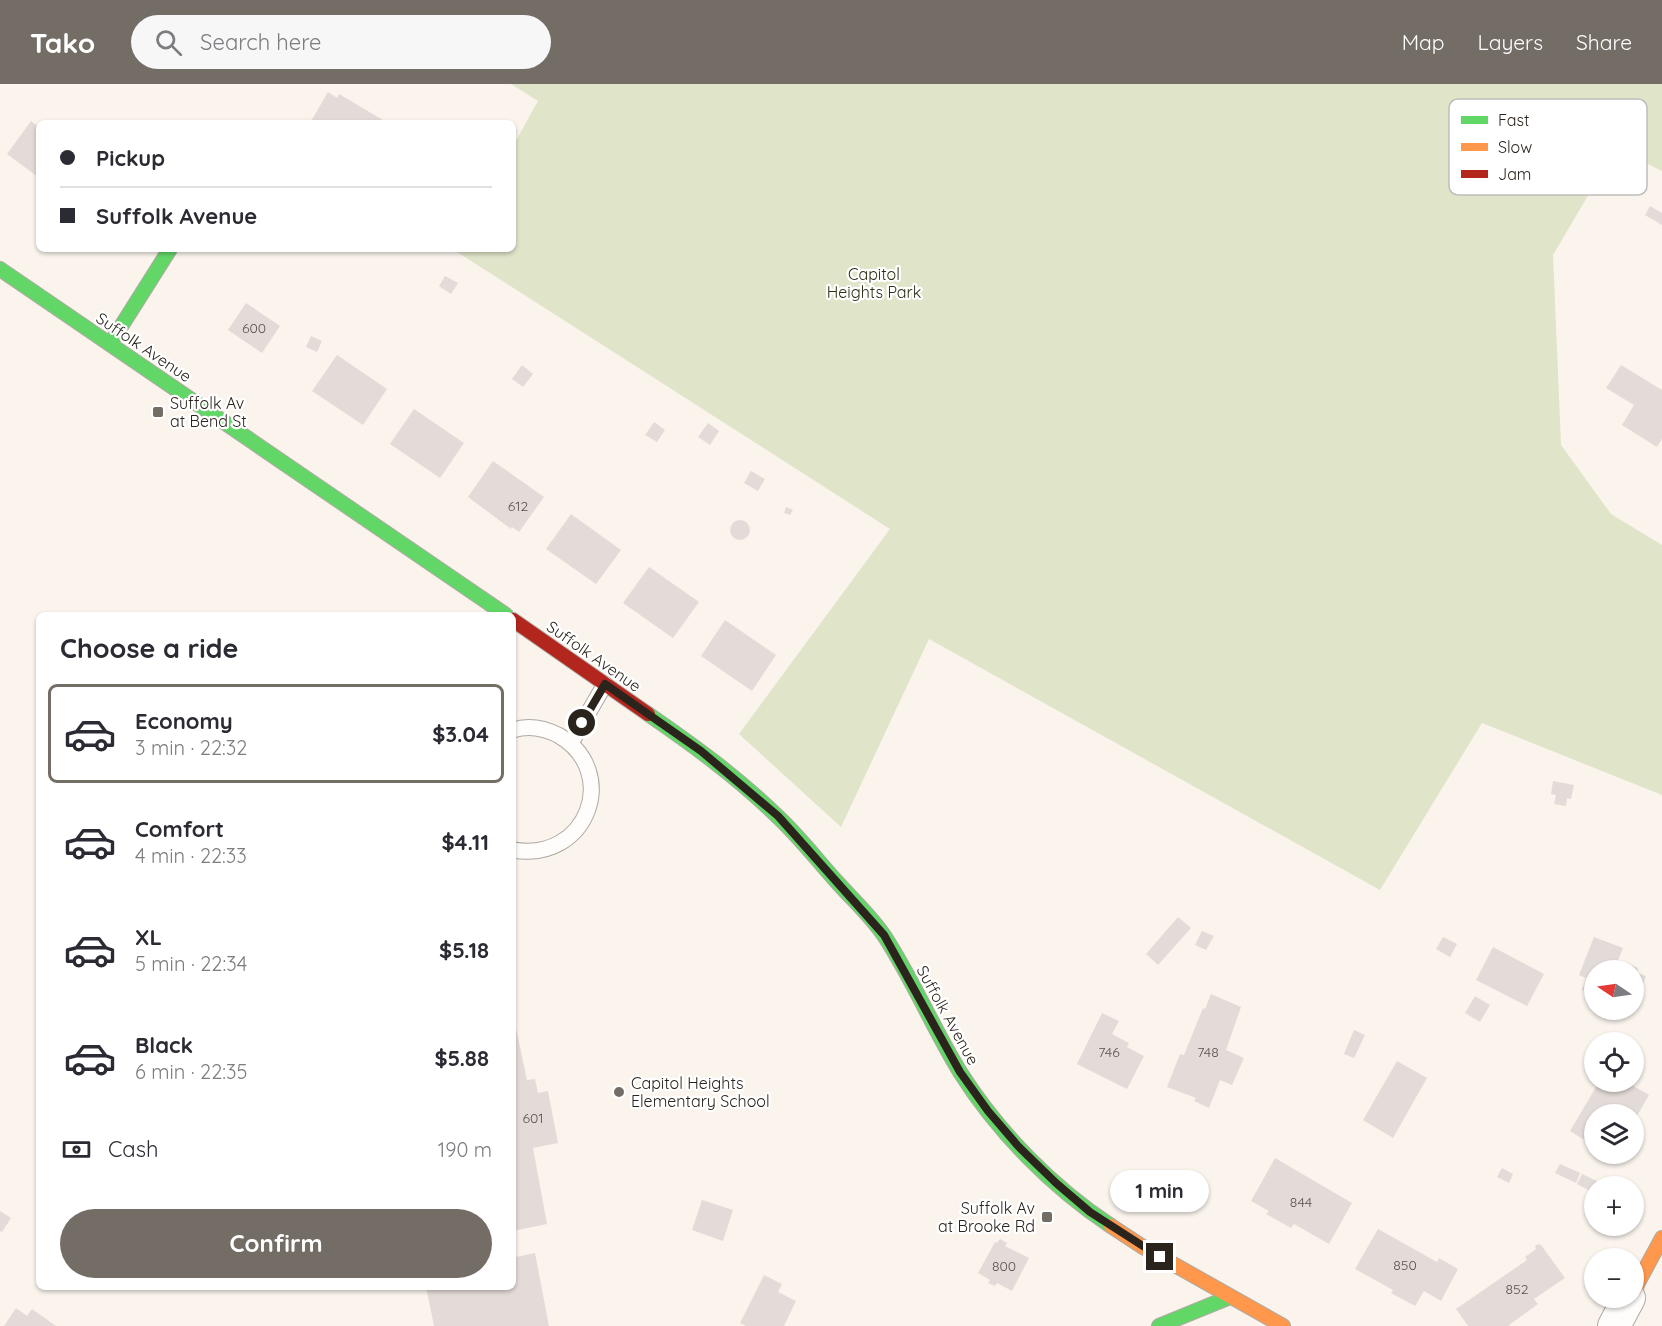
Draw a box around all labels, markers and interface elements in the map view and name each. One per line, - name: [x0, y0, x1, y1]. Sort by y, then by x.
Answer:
- search box: [131, 15, 551, 69]
- text: Tako: [30, 25, 95, 60]
- icon: search: [152, 26, 185, 59]
- text: Search here: [200, 28, 322, 56]
- text: Map: [1402, 29, 1445, 55]
- text: Layers: [1478, 29, 1543, 55]
- text: Share: [1576, 29, 1632, 55]
- legend: [1449, 99, 1647, 195]
- text: Fast: [1498, 110, 1529, 130]
- text: Slow: [1498, 137, 1532, 157]
- text: Pickup: [96, 144, 165, 172]
- text: Jam: [1498, 164, 1531, 184]
- text: Suffolk Avenue: [96, 202, 257, 230]
- park label: Capitol Heights Park: [827, 264, 921, 302]
- street label: Suffolk Avenue: [93, 308, 195, 386]
- house number: 600: [242, 319, 266, 337]
- place label: Suffolk Av at Bend St: [170, 393, 247, 431]
- marker: Suffolk Av at Bend St: [151, 405, 165, 419]
- house number: 612: [508, 497, 528, 515]
- street label: Suffolk Avenue: [543, 616, 645, 696]
- text: Choose a ride: [60, 631, 238, 665]
- icon: car: [63, 707, 117, 761]
- text: Economy: [135, 707, 233, 735]
- route start: [568, 709, 595, 736]
- text: $3.04: [432, 720, 489, 748]
- text: 3 min · 22:32: [135, 735, 247, 760]
- icon: car: [63, 815, 117, 869]
- text: Comfort: [135, 815, 224, 843]
- text: $4.11: [441, 828, 489, 856]
- text: 4 min · 22:33: [135, 843, 247, 868]
- icon: car: [63, 923, 117, 977]
- text: XL: [135, 923, 162, 951]
- text: $5.18: [439, 936, 489, 964]
- text: 5 min · 22:34: [135, 951, 247, 976]
- north arrow: [1584, 960, 1644, 1020]
- map controls: [1584, 960, 1644, 1308]
- street label: Suffolk Avenue: [912, 962, 984, 1068]
- icon: car: [63, 1031, 117, 1085]
- text: Black: [135, 1031, 193, 1059]
- button: locate: [1584, 1032, 1644, 1092]
- house number: 746: [1098, 1043, 1120, 1061]
- house number: 748: [1197, 1043, 1219, 1061]
- text: $5.88: [434, 1044, 489, 1072]
- text: 6 min · 22:35: [135, 1059, 247, 1084]
- place label: Capitol Heights Elementary School: [631, 1073, 770, 1111]
- marker: Capitol Heights Elementary School: [612, 1085, 626, 1099]
- button: layers: [1584, 1104, 1644, 1164]
- house number: 601: [522, 1109, 544, 1127]
- icon: cash: [60, 1133, 93, 1166]
- text: Cash: [108, 1135, 159, 1163]
- text: 190 m: [438, 1137, 492, 1162]
- callout: 1 min: [1110, 1170, 1210, 1212]
- button: +: [1584, 1176, 1644, 1236]
- text: 1 min: [1135, 1178, 1184, 1203]
- house number: 844: [1290, 1193, 1312, 1211]
- place label: Suffolk Av at Brooke Rd: [938, 1198, 1035, 1236]
- button: Confirm: [60, 1209, 492, 1278]
- marker: Suffolk Av at Brooke Rd: [1040, 1210, 1054, 1224]
- route end: [1146, 1243, 1173, 1270]
- button: −: [1584, 1248, 1644, 1308]
- house number: 850: [1393, 1256, 1417, 1274]
- house number: 800: [992, 1257, 1016, 1275]
- house number: 852: [1506, 1280, 1529, 1298]

